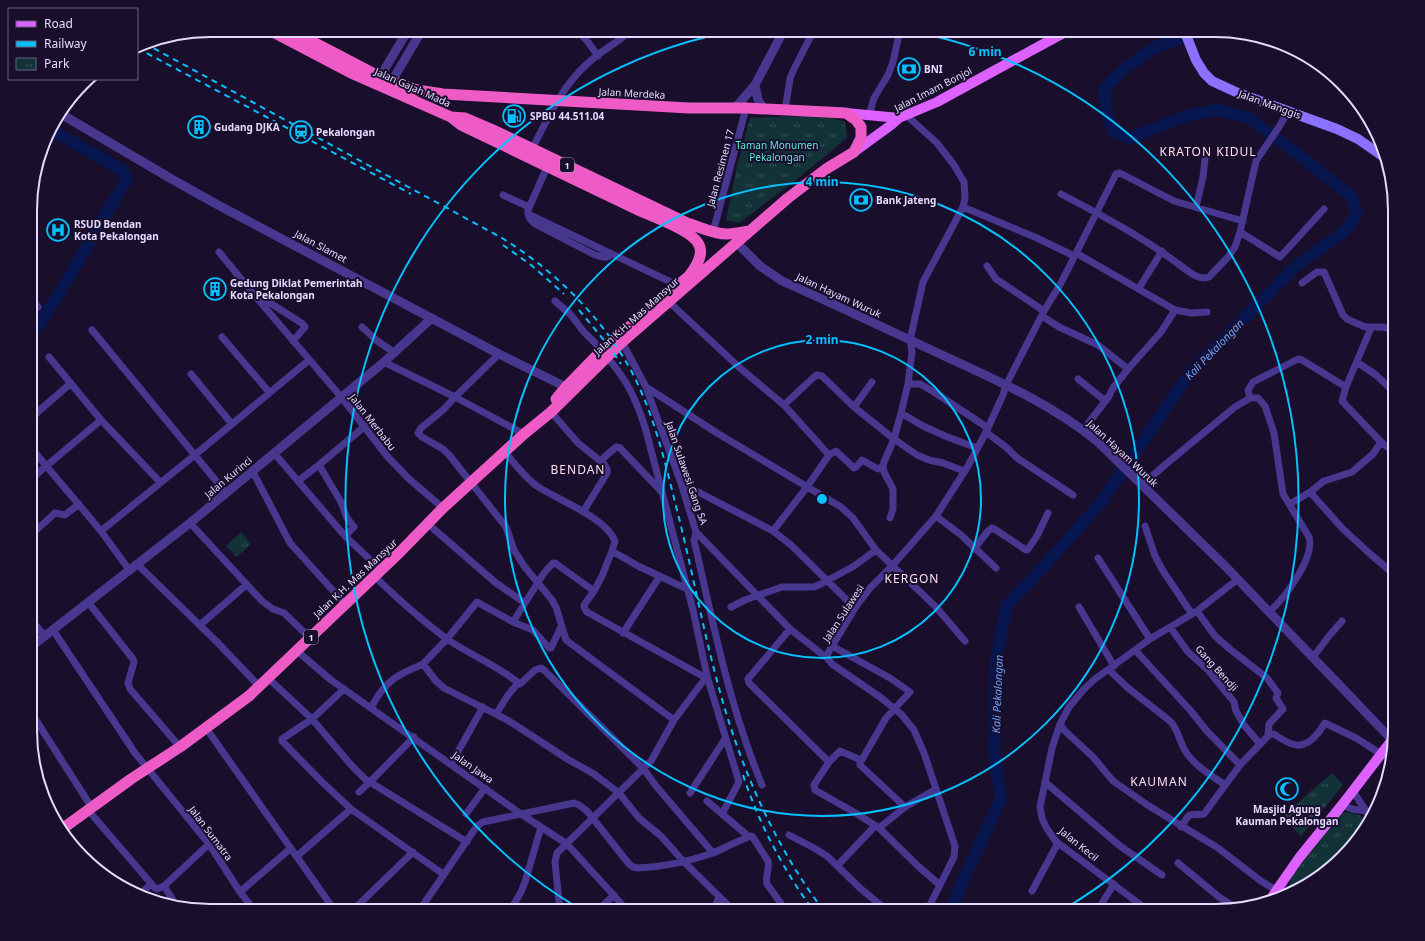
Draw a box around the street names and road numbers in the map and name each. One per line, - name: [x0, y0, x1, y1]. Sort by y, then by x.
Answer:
- street label: Jalan Imam Bonjol: [891, 63, 974, 115]
- street label: Jalan Gajah Mada: [372, 64, 453, 110]
- street label: Jalan Merdeka: [597, 84, 666, 102]
- street label: Jalan Manggis: [1236, 86, 1304, 122]
- street label: Jalan Resimen 17: [703, 127, 737, 209]
- road number: 1: [560, 158, 574, 172]
- street label: Jalan Slamet: [291, 226, 350, 266]
- street label: Jalan Hayam Wuruk: [793, 269, 884, 321]
- street label: Jalan K.H. Mas Mansyur: [590, 274, 682, 359]
- street label: Jalan Merbabu: [346, 390, 400, 453]
- street label: Jalan Hayam Wuruk: [1084, 416, 1162, 490]
- street label: Jalan Sulawesi Gang 5A: [662, 418, 711, 527]
- street label: Jalan Kurinci: [201, 453, 255, 502]
- street label: Jalan K.H. Mas Mansyur: [309, 535, 400, 621]
- street label: Jalan Sulawesi: [819, 581, 867, 645]
- road number: 1: [304, 630, 318, 644]
- street label: Gang Bendji: [1193, 642, 1241, 694]
- street label: Jalan Jawa: [449, 747, 496, 786]
- street label: Jalan Sumatra: [185, 802, 236, 863]
- street label: Jalan Kecil: [1056, 823, 1102, 864]

